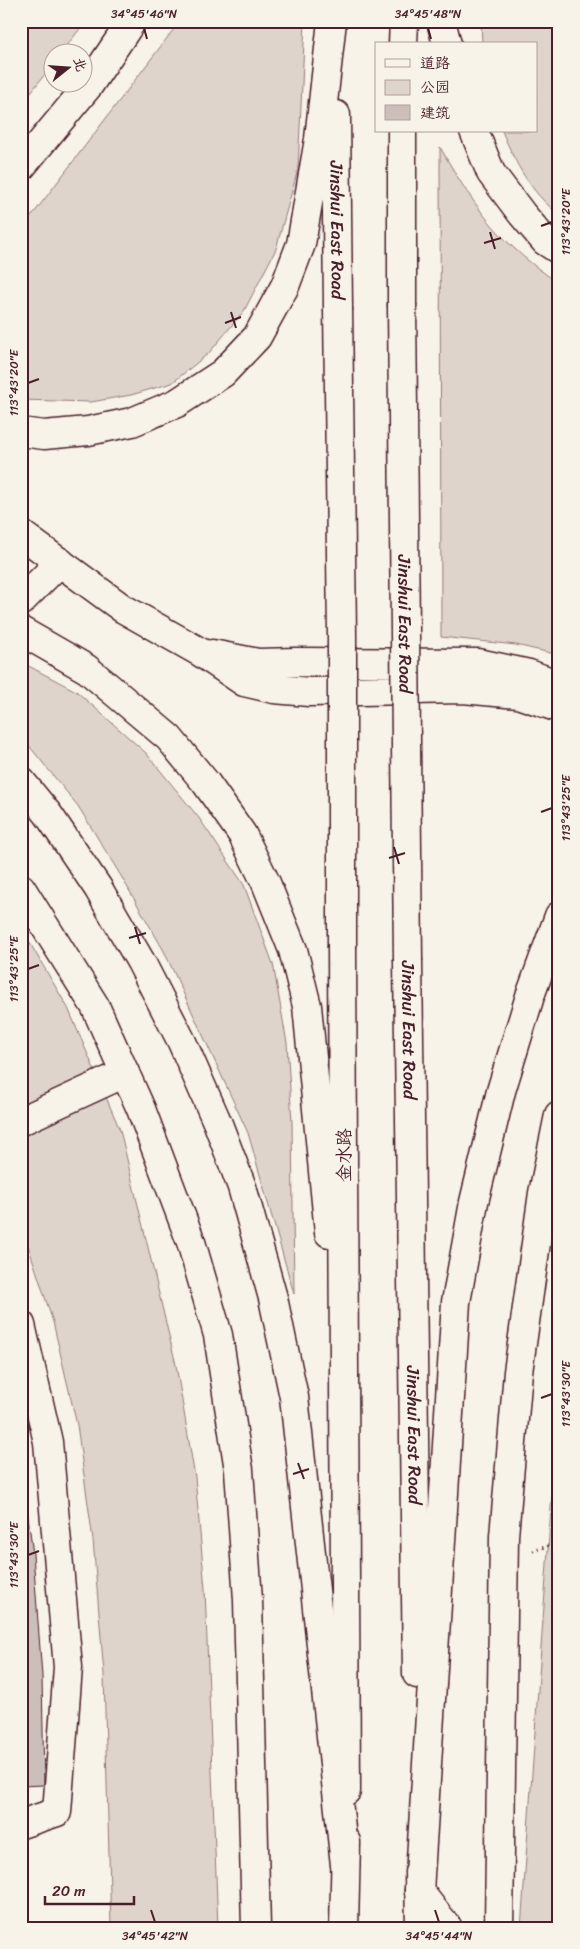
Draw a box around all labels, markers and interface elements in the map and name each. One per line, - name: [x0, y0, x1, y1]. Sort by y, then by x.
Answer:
- text: 34°45'46"N: [111, 3, 178, 25]
- text: 34°45'48"N: [395, 3, 462, 25]
- north arrow: [42, 42, 92, 92]
- legend: [375, 42, 538, 132]
- text: 道路: [420, 50, 450, 76]
- text: 北: [66, 54, 94, 75]
- text: 公园: [420, 74, 450, 100]
- text: 建筑: [420, 100, 450, 126]
- street label: Jinshui East Road: [320, 159, 354, 301]
- text: 113°43'20"E: [555, 187, 577, 255]
- text: 113°43'20"E: [3, 348, 25, 416]
- street label: Jinshui East Road: [388, 553, 422, 695]
- text: 113°43'25"E: [555, 773, 577, 841]
- text: 113°43'25"E: [3, 934, 25, 1002]
- street label: Jinshui East Road: [392, 959, 426, 1101]
- street label: 金水路: [328, 1128, 360, 1182]
- text: 113°43'30"E: [555, 1359, 577, 1427]
- street label: Jinshui East Road: [397, 1364, 431, 1506]
- text: 113°43'30"E: [3, 1520, 25, 1588]
- scale bar: [45, 1874, 134, 1906]
- text: 20 m: [52, 1878, 86, 1904]
- text: 34°45'42"N: [122, 1925, 189, 1947]
- text: 34°45'44"N: [406, 1925, 473, 1947]

